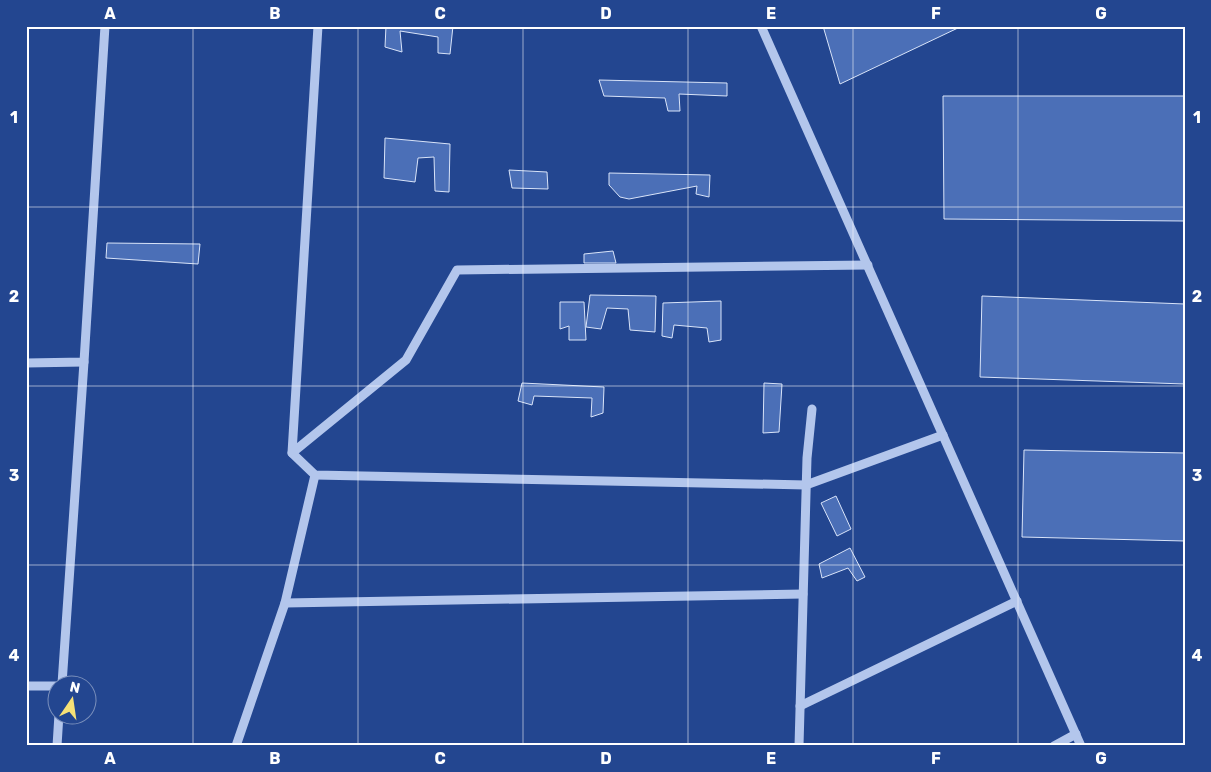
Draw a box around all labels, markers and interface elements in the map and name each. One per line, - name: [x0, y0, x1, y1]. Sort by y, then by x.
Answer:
- text: A: [104, 4, 116, 23]
- text: B: [269, 4, 281, 23]
- text: C: [434, 4, 446, 23]
- text: D: [600, 4, 612, 23]
- text: E: [766, 4, 776, 23]
- text: F: [931, 4, 941, 23]
- text: G: [1095, 4, 1107, 23]
- text: 1: [10, 108, 18, 127]
- text: 1: [1193, 108, 1201, 127]
- text: 2: [9, 287, 19, 306]
- text: 2: [1192, 287, 1202, 306]
- text: 3: [9, 466, 19, 485]
- text: 3: [1192, 466, 1202, 485]
- text: 4: [9, 646, 20, 665]
- text: 4: [1192, 646, 1203, 665]
- north arrow: [48, 674, 98, 724]
- text: N: [68, 678, 82, 697]
- text: A: [104, 749, 116, 768]
- text: B: [269, 749, 281, 768]
- text: C: [434, 749, 446, 768]
- text: D: [600, 749, 612, 768]
- text: E: [766, 749, 776, 768]
- text: F: [931, 749, 941, 768]
- text: G: [1095, 749, 1107, 768]

